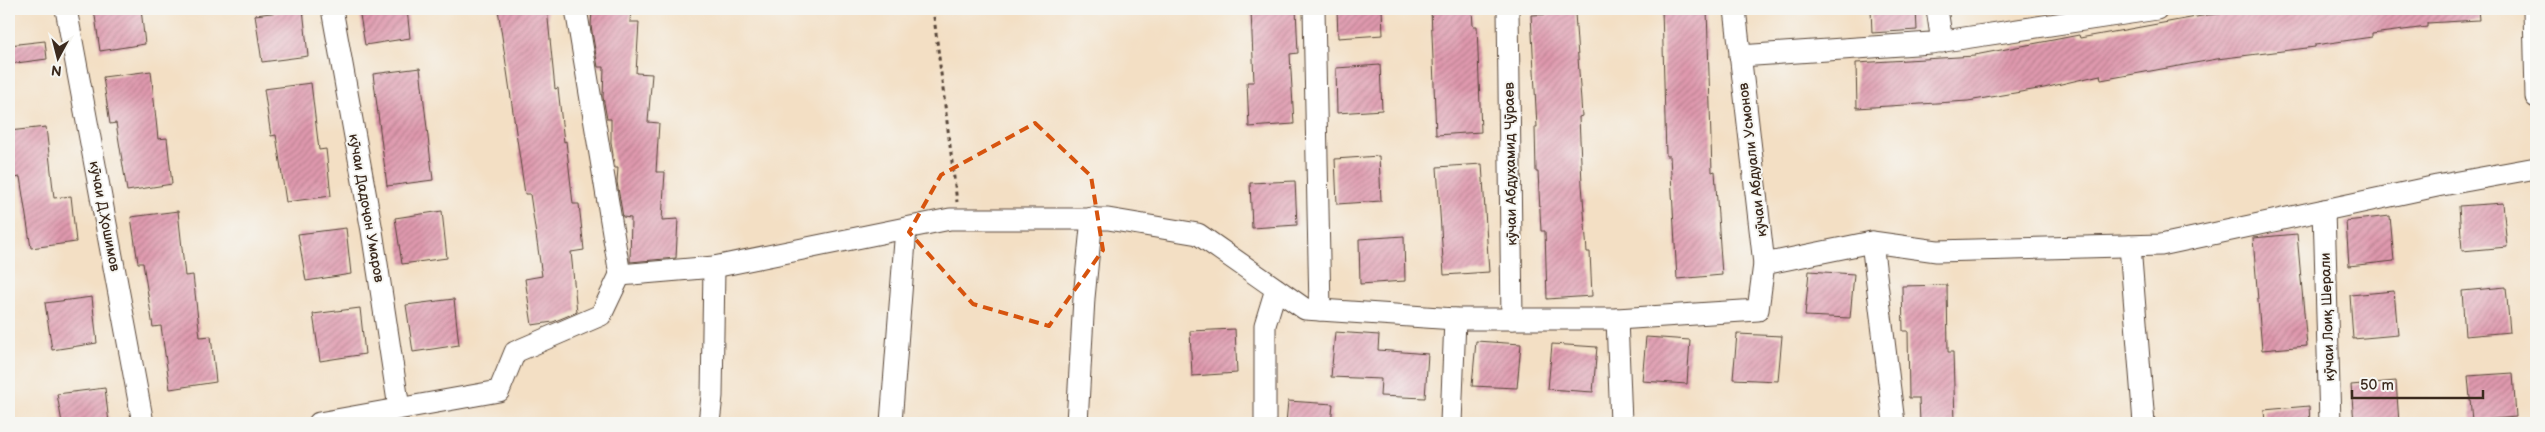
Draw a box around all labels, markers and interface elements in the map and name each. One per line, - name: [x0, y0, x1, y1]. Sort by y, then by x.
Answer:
- north arrow: [32, 32, 82, 82]
- text: N: [50, 61, 63, 79]
- street label: кӯчаи Абдуали Усмонов: [1735, 81, 1770, 238]
- street label: кӯчаи Абдуҳамид Ҷӯраев: [1501, 82, 1520, 246]
- street label: кӯчаи Дадоҷон Умаров: [345, 133, 388, 284]
- street label: кӯчаи Д.Ҳошимов: [85, 160, 124, 273]
- street label: кӯчаи Лоиқ Шерали: [2317, 252, 2338, 382]
- scale bar: [2352, 367, 2484, 399]
- text: 50 m: [2360, 376, 2394, 395]

